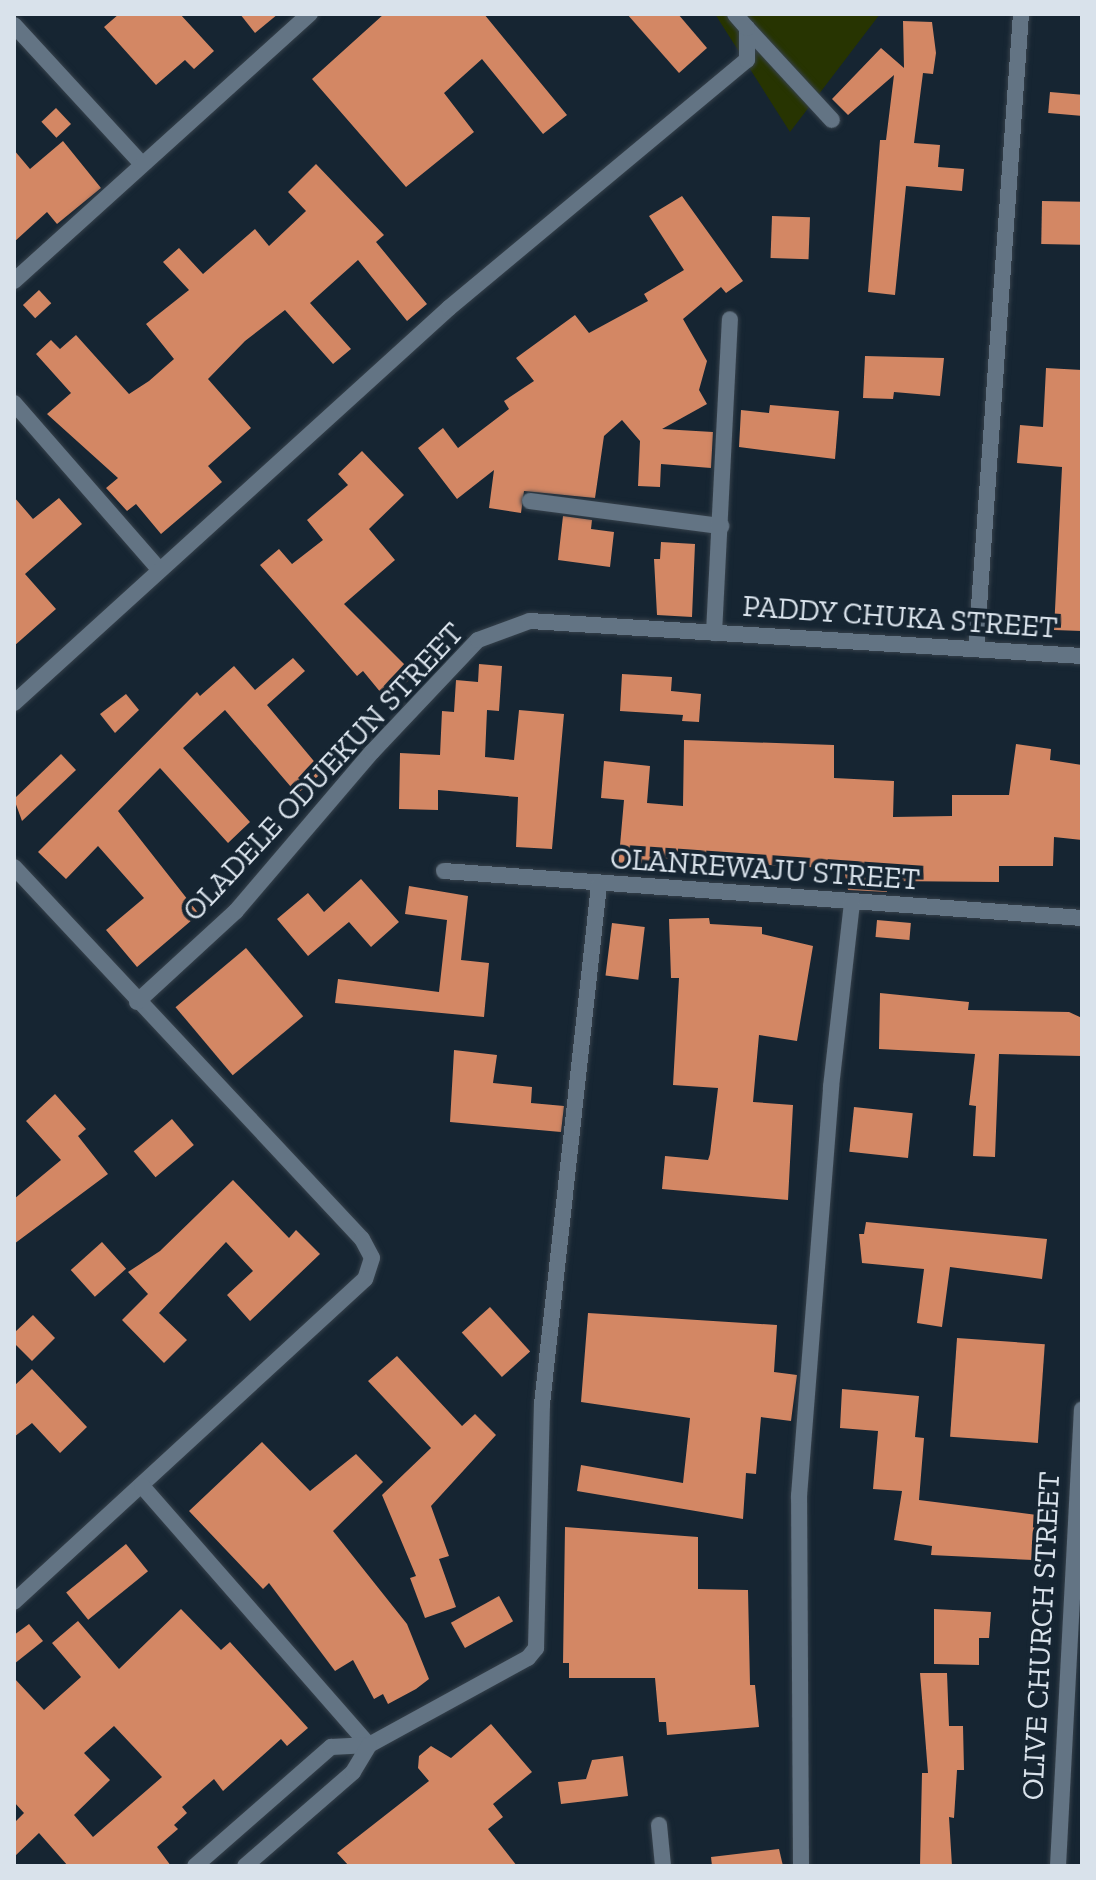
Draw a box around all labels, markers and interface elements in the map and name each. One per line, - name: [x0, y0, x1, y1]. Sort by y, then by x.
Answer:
- street label: PADDY CHUKA STREET: [740, 588, 1060, 646]
- street label: OLADELE ODUEKUN STREET: [175, 615, 471, 929]
- street label: OLANREWAJU STREET: [609, 840, 921, 898]
- street label: OLIVE CHURCH STREET: [1014, 1471, 1068, 1801]

